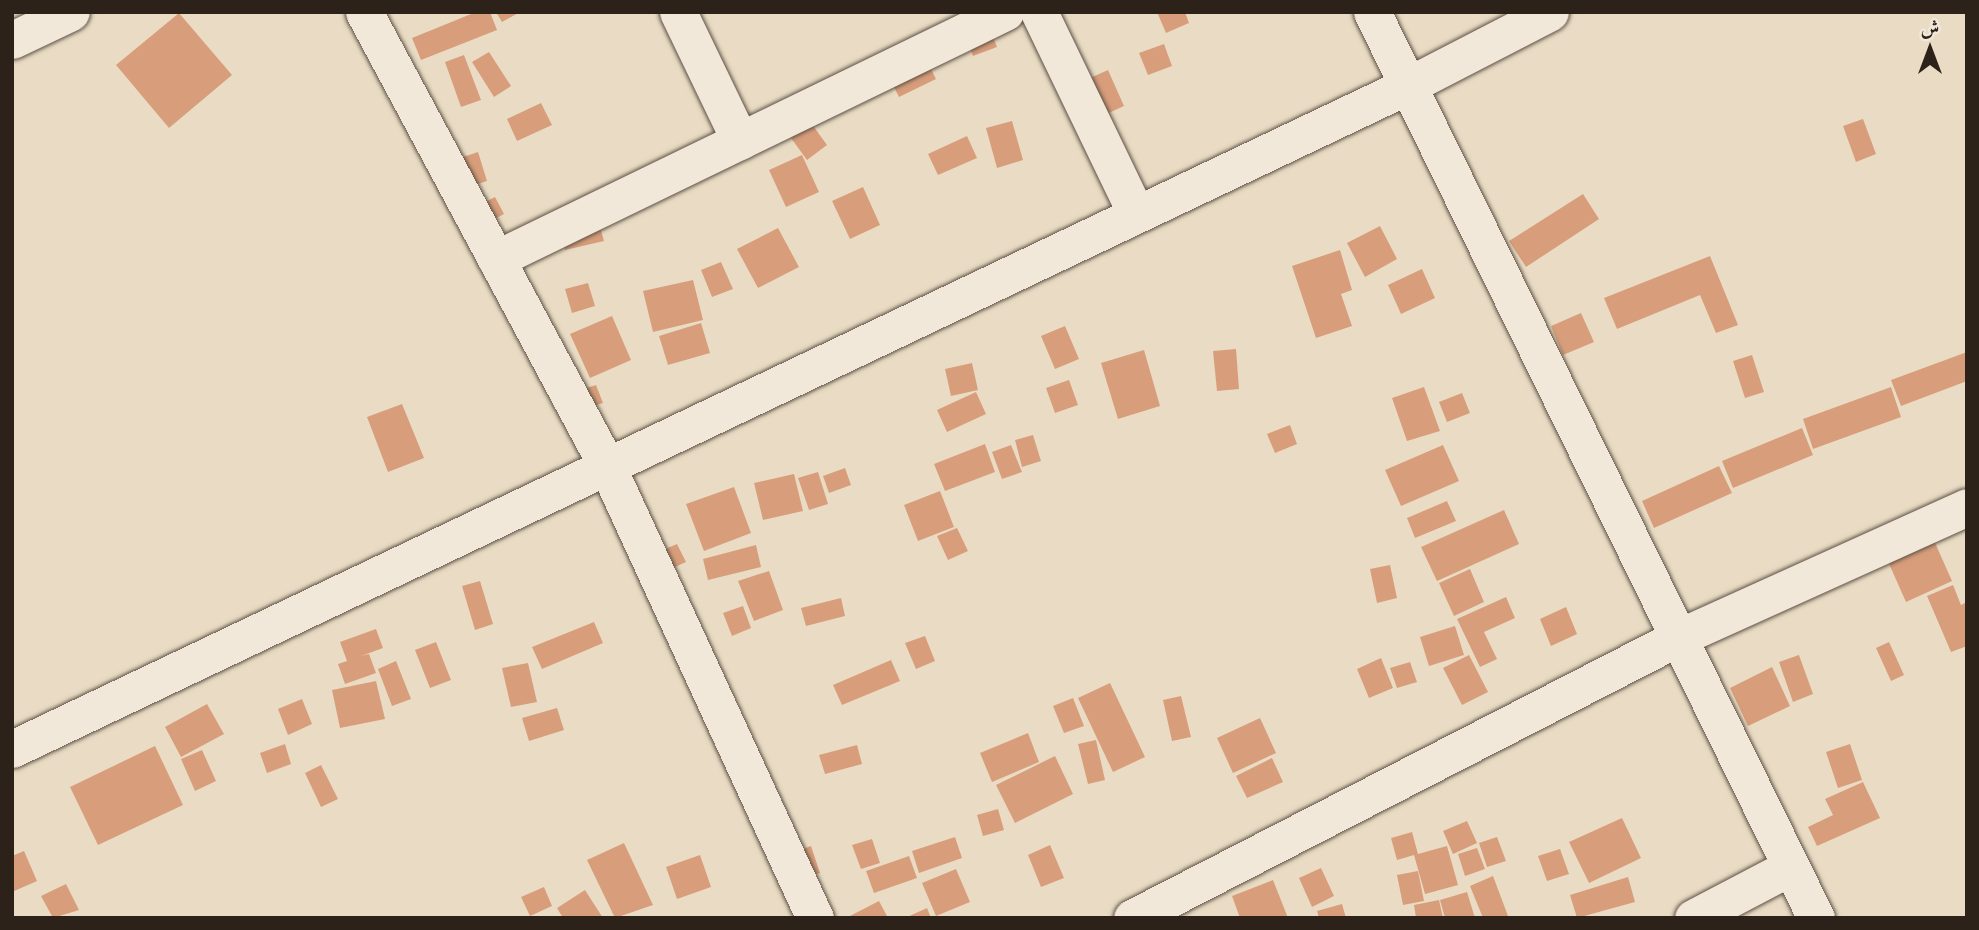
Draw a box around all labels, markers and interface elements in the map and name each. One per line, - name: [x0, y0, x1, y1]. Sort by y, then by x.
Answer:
- north arrow: [1895, 14, 1965, 84]
- text: ش: [1921, 15, 1939, 41]

